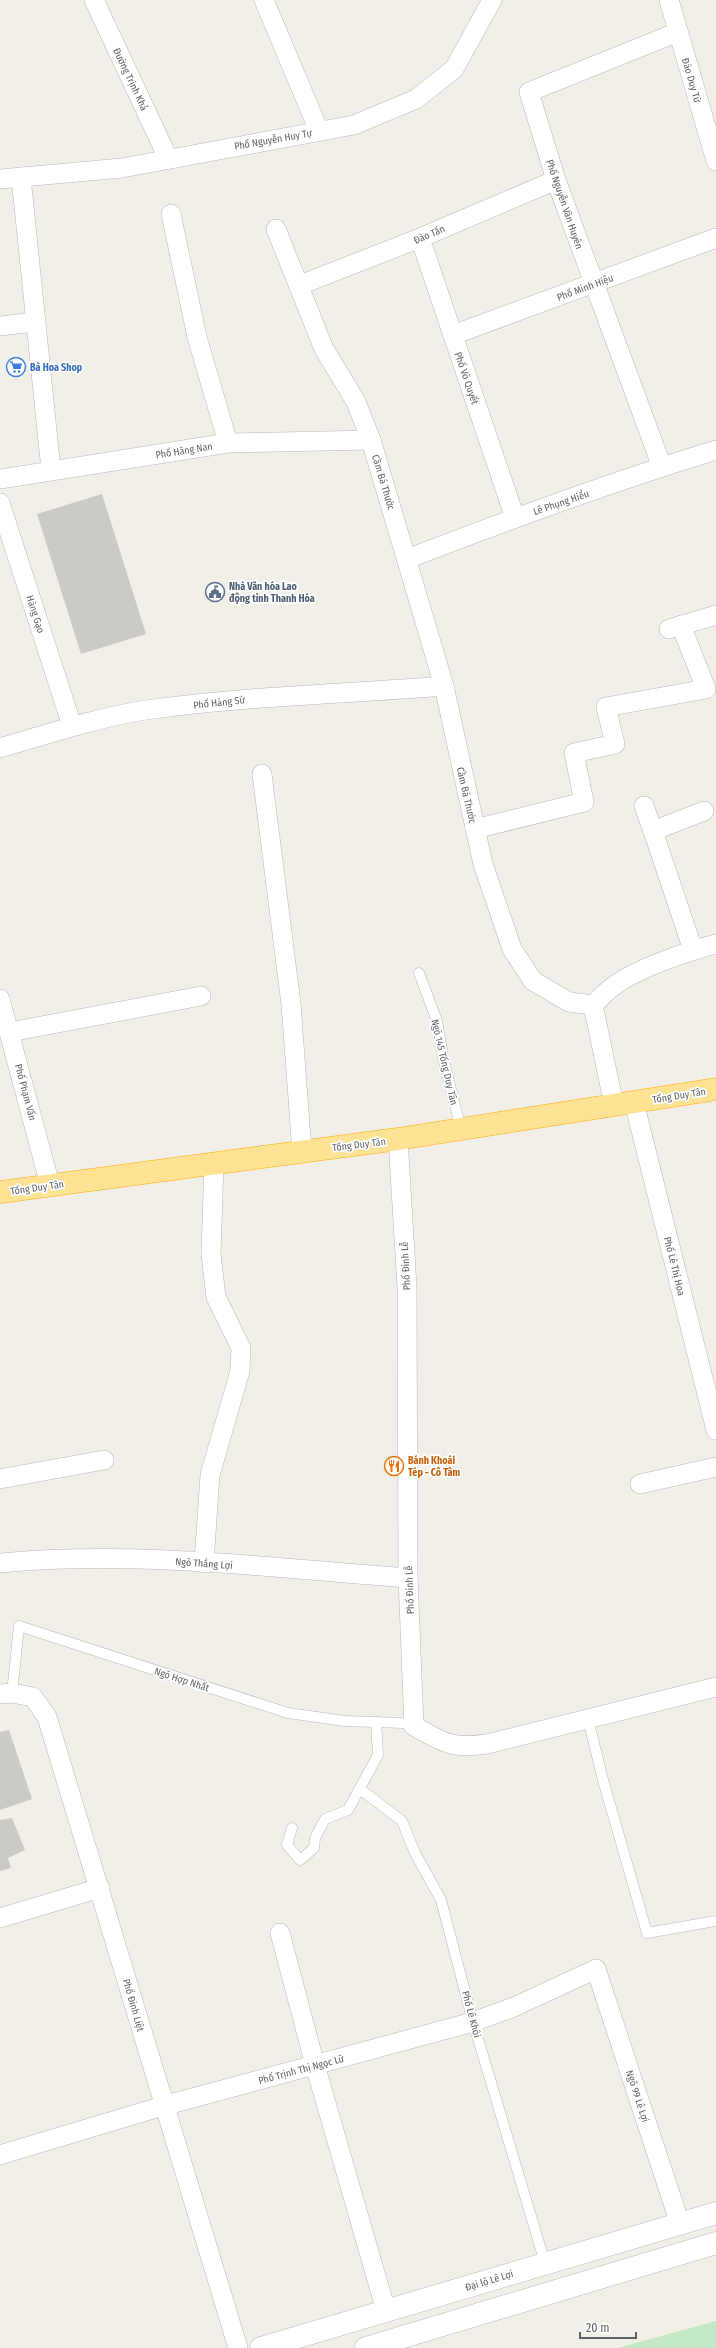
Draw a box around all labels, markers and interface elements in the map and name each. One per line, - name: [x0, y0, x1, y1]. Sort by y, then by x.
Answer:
- street label: Đường Trịnh Khả: [110, 46, 151, 113]
- street label: Đào Duy Từ: [679, 56, 704, 104]
- street label: Phố Nguyễn Huy Tự: [233, 126, 313, 153]
- street label: Phố Nguyễn Văn Huyên: [543, 158, 586, 251]
- street label: Đào Tấn: [412, 222, 447, 247]
- street label: Phố Minh Hiệu: [555, 271, 615, 304]
- street label: Phố Võ Quyết: [452, 350, 482, 407]
- supermarket icon: Bà Hoa Shop: [5, 356, 27, 378]
- place label: Bà Hoa Shop: [30, 361, 83, 374]
- street label: Phố Hàng Nan: [155, 440, 213, 461]
- street label: Cầm Bá Thước: [369, 453, 398, 512]
- street label: Lê Phụng Hiểu: [531, 486, 591, 518]
- place label: Nhà Văn hóa Lao động tỉnh Thanh Hóa: [229, 580, 315, 605]
- public building icon: Nhà Văn hóa Lao động tỉnh Thanh Hóa: [204, 581, 226, 603]
- street label: Hàng Gạo: [23, 594, 47, 635]
- street label: Phố Hàng Sứ: [193, 693, 246, 712]
- street label: Cầm Bá Thước: [454, 766, 479, 825]
- street label: Ngõ 145 Tống Duy Tân: [428, 1018, 461, 1106]
- street label: Phố Phạm Vấn: [12, 1062, 39, 1122]
- street label: Tống Duy Tân: [651, 1085, 707, 1106]
- street label: Tống Duy Tân: [332, 1135, 387, 1154]
- street label: Tống Duy Tân: [10, 1177, 65, 1198]
- street label: Phố Lê Thị Hoa: [661, 1235, 688, 1297]
- street label: Phố Đinh Lễ: [398, 1241, 413, 1290]
- place label: Bánh Khoái Tép - Cô Tâm: [408, 1454, 461, 1479]
- restaurant icon: Bánh Khoái Tép - Cô Tâm: [383, 1455, 405, 1477]
- street label: Ngõ Thắng Lợi: [175, 1554, 233, 1572]
- street label: Phố Đinh Lễ: [402, 1566, 417, 1614]
- street label: Ngõ Hợp Nhất: [153, 1665, 212, 1695]
- street label: Phố Đinh Liệt: [120, 1977, 147, 2034]
- street label: Phố Lê Khôi: [459, 1989, 484, 2039]
- street label: Phố Trịnh Thị Ngọc Lữ: [257, 2052, 346, 2087]
- street label: Ngõ 99 Lê Lợi: [623, 2069, 651, 2124]
- street label: Đại lộ Lê Lợi: [464, 2268, 515, 2294]
- scale bar: [580, 2314, 636, 2340]
- text: 20 m: [586, 2321, 610, 2335]

